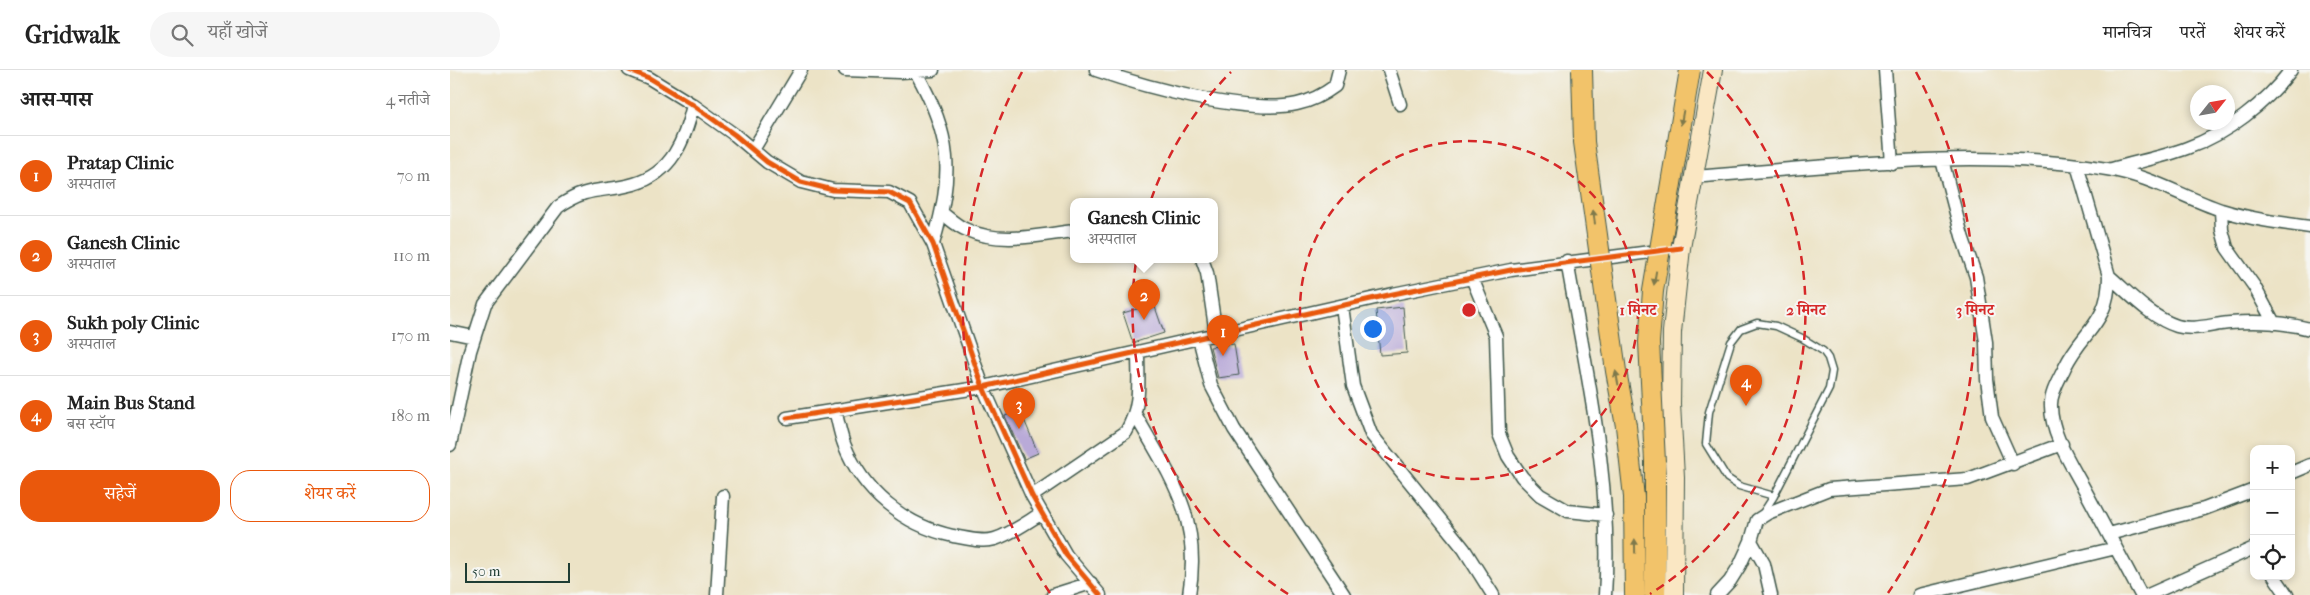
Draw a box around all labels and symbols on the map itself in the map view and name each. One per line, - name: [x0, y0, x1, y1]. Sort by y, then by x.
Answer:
- north arrow: [2190, 85, 2235, 130]
- one-way arrow: [1677, 110, 1685, 126]
- one-way arrow: [1590, 209, 1598, 225]
- one-way arrow: [1651, 271, 1659, 287]
- pin: 2: [1128, 279, 1160, 320]
- centre of rings: [1460, 301, 1478, 319]
- text: 1 मिनट: [1620, 301, 1658, 319]
- text: 2 मिनट: [1786, 301, 1827, 319]
- text: 3 मिनट: [1956, 301, 1996, 319]
- pin: 1: [1207, 315, 1239, 356]
- your location: [1360, 316, 1386, 342]
- pin: 4: [1730, 365, 1762, 406]
- one-way arrow: [1613, 370, 1621, 386]
- pin: 3: [1003, 388, 1035, 429]
- one-way arrow: [1631, 538, 1639, 554]
- scale bar: [465, 560, 570, 583]

